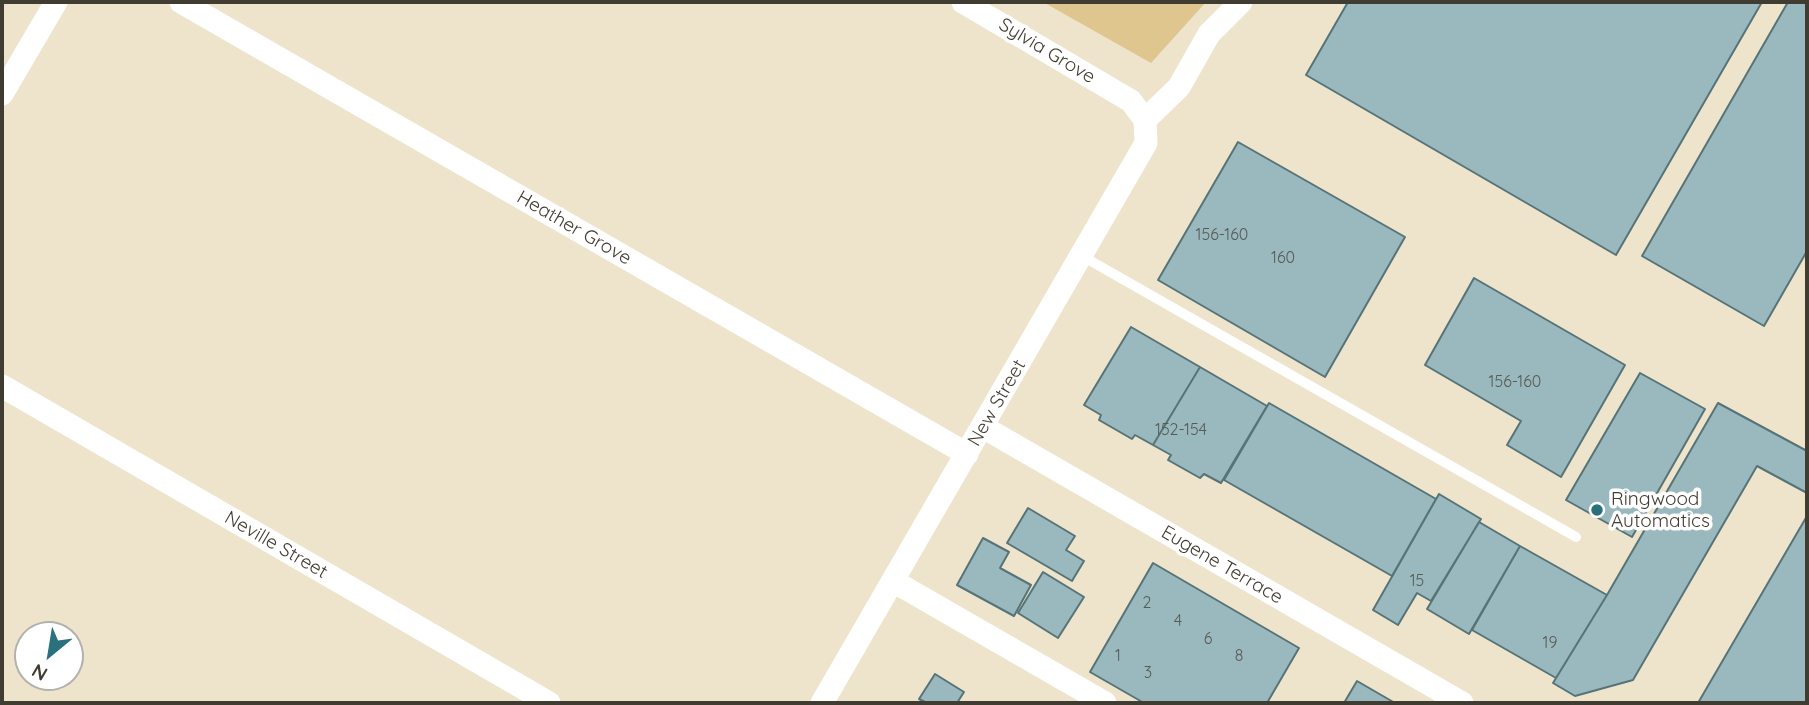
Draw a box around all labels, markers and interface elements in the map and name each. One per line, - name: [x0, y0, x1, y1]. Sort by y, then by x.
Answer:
- street label: Sylvia Grove: [995, 13, 1099, 89]
- street label: Heather Grove: [513, 186, 635, 270]
- house number: 156-160: [1196, 225, 1248, 245]
- house number: 160: [1271, 248, 1295, 268]
- street label: New Street: [963, 356, 1031, 450]
- house number: 156-160: [1489, 372, 1541, 392]
- house number: 152-154: [1155, 420, 1207, 440]
- place label: Ringwood Automatics: [1611, 488, 1710, 532]
- marker: Ringwood Automatics: [1589, 502, 1605, 518]
- street label: Neville Street: [221, 506, 331, 584]
- street label: Eugene Terrace: [1157, 521, 1287, 609]
- house number: 15: [1410, 571, 1424, 591]
- house number: 2: [1143, 593, 1151, 613]
- house number: 4: [1174, 611, 1182, 631]
- north arrow: [14, 621, 84, 691]
- house number: 6: [1204, 629, 1212, 649]
- house number: 19: [1543, 633, 1557, 653]
- house number: 1: [1115, 646, 1121, 666]
- house number: 8: [1235, 646, 1243, 666]
- text: N: [27, 659, 52, 686]
- house number: 3: [1144, 663, 1152, 683]

